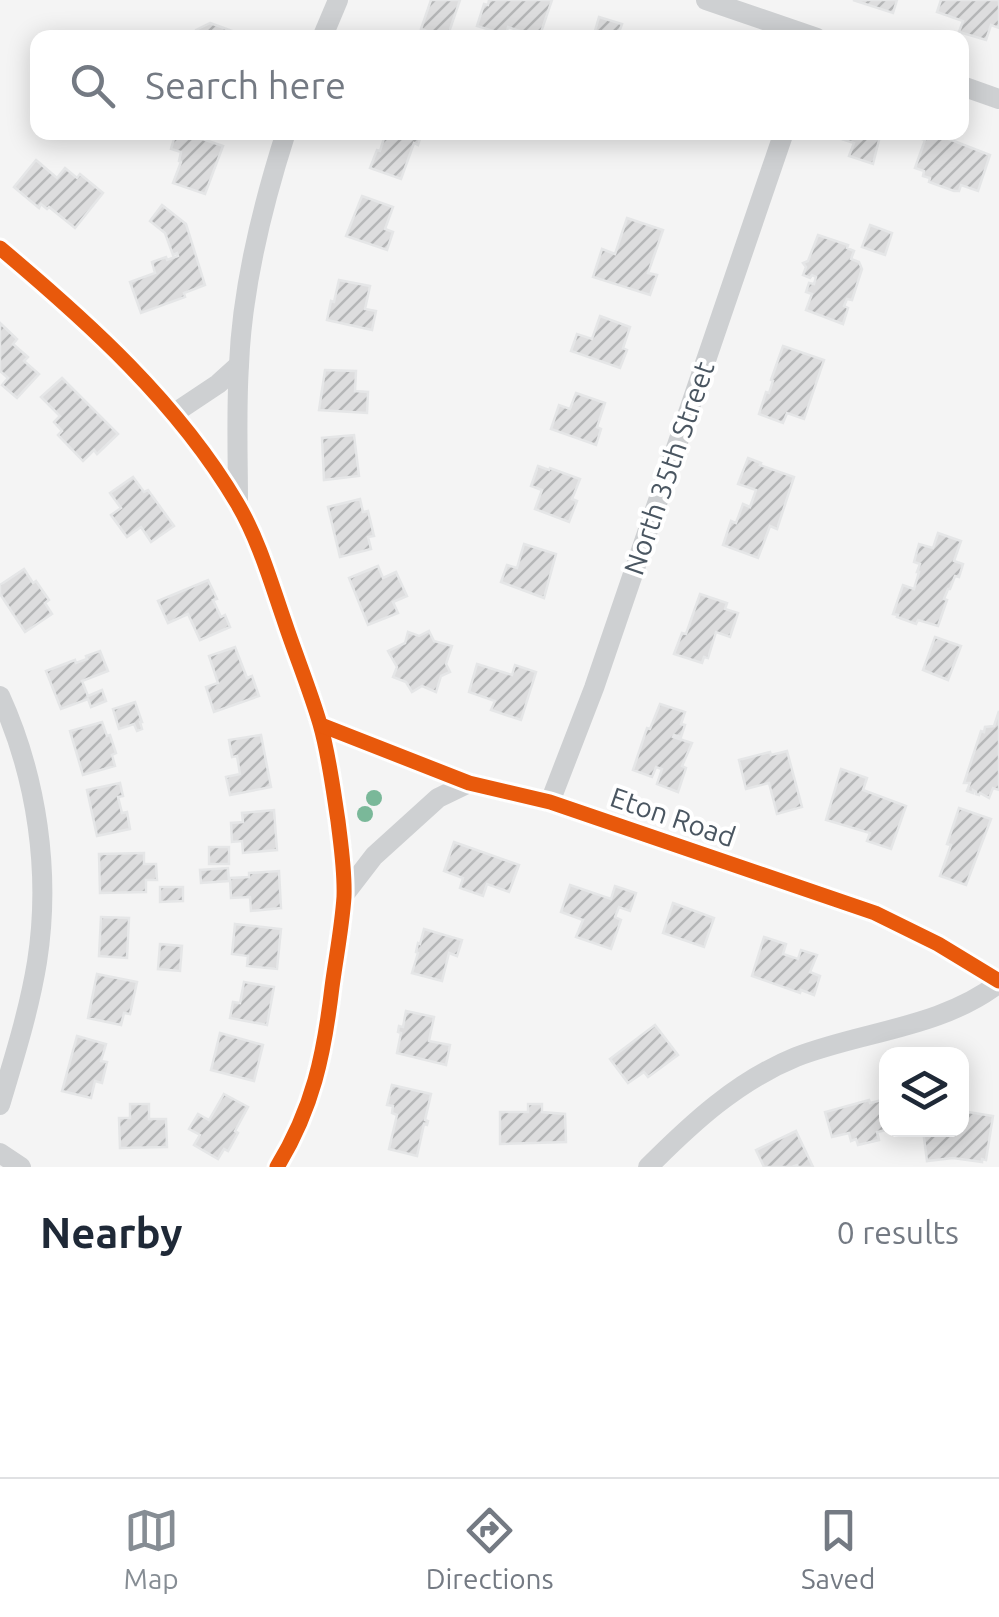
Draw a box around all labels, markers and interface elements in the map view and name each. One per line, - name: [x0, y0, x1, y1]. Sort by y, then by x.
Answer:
- search box: [30, 30, 969, 140]
- icon: search: [65, 58, 120, 113]
- text: Search here: [145, 64, 346, 106]
- street label: North 35th Street: [617, 357, 720, 579]
- street label: Eton Road: [607, 781, 740, 852]
- map controls: [879, 1047, 969, 1137]
- button: layers: [879, 1047, 969, 1137]
- text: Nearby: [40, 1209, 183, 1256]
- text: 0 results: [837, 1214, 959, 1250]
- tab: Map: [124, 1503, 179, 1594]
- tab: Directions: [426, 1503, 554, 1594]
- tab: Saved: [801, 1503, 875, 1594]

